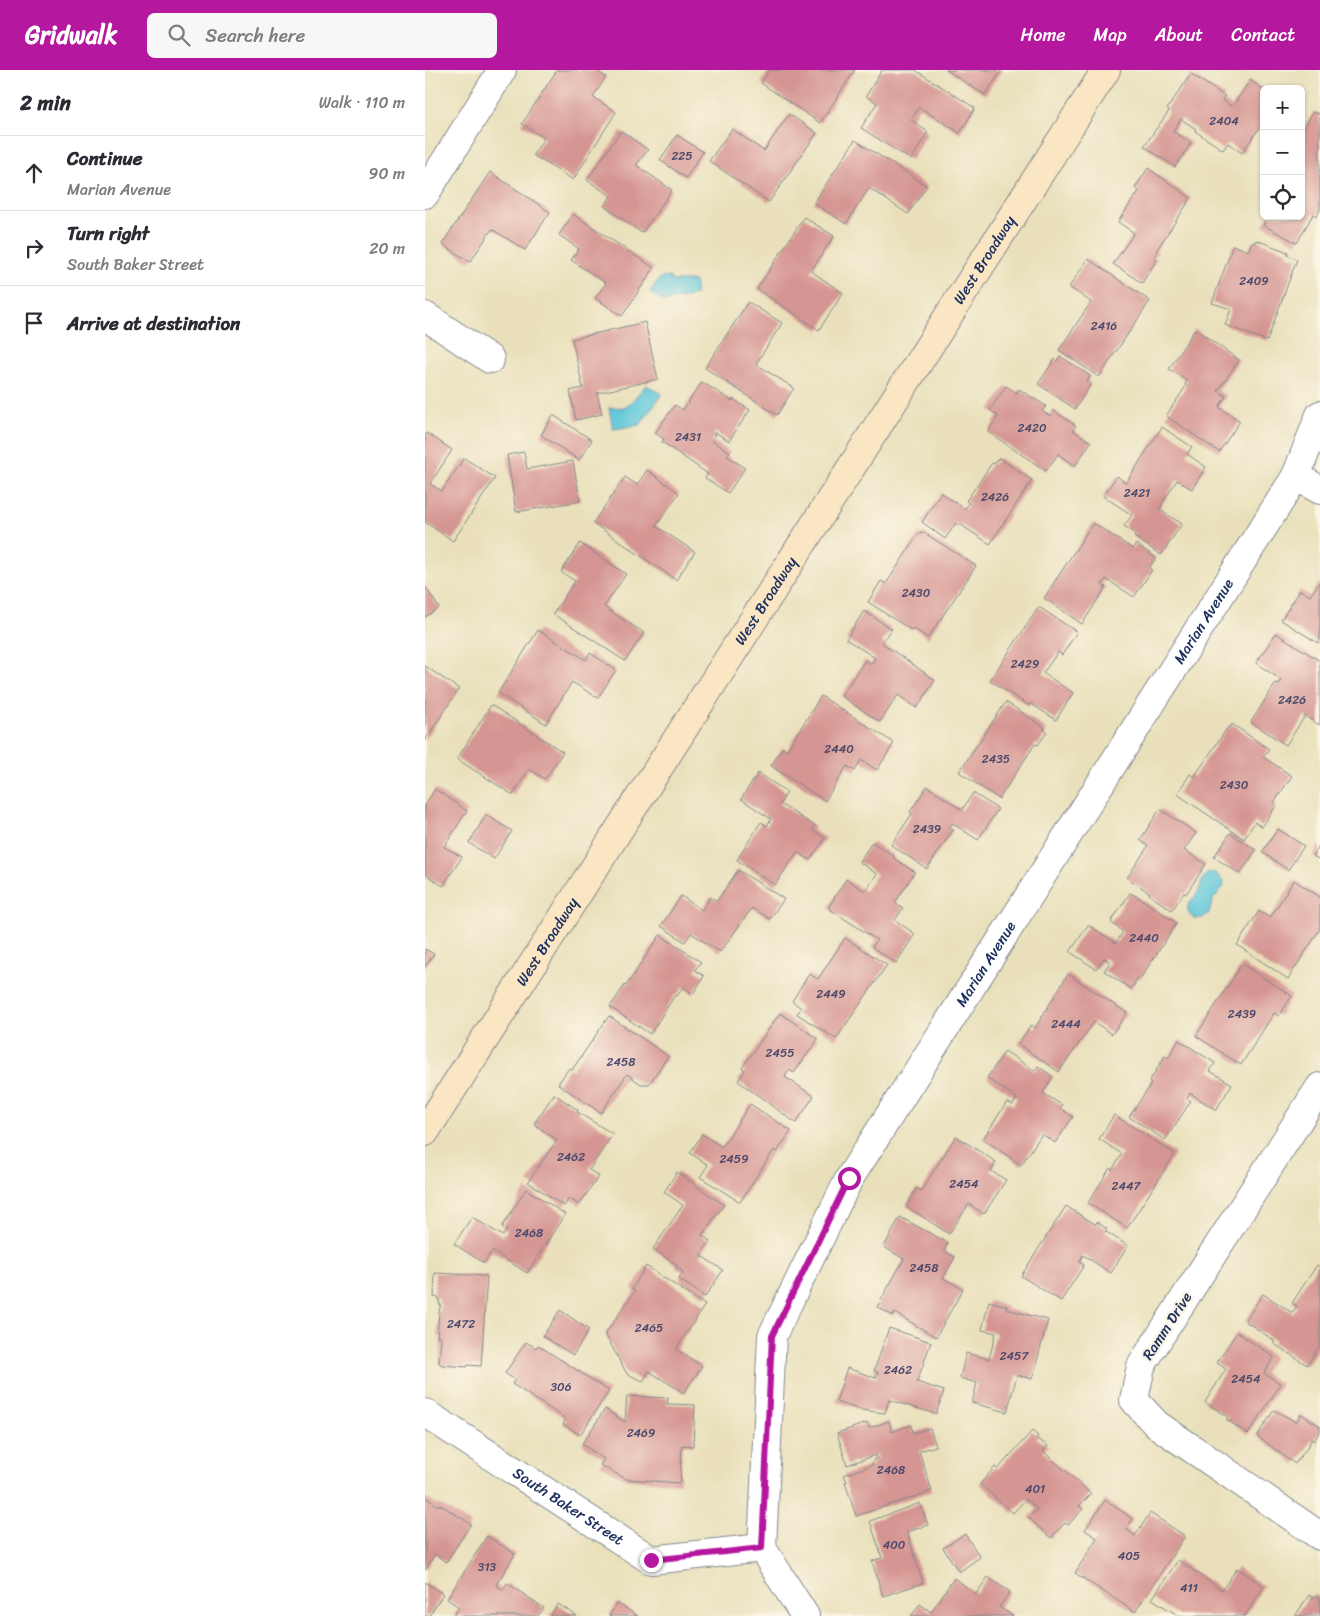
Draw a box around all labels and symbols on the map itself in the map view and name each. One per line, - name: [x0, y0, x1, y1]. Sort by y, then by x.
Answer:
- house number: 2404: [1209, 110, 1239, 132]
- house number: 225: [671, 145, 693, 167]
- street label: West Broadway: [946, 210, 1023, 309]
- house number: 2409: [1239, 270, 1269, 292]
- house number: 2416: [1091, 315, 1117, 337]
- house number: 2420: [1018, 417, 1047, 439]
- house number: 2431: [675, 426, 701, 448]
- house number: 2421: [1124, 482, 1150, 504]
- house number: 2426: [981, 486, 1009, 508]
- street label: West Broadway: [727, 551, 804, 650]
- street label: Marian Avenue: [1166, 573, 1241, 669]
- house number: 2430: [902, 582, 931, 604]
- house number: 2429: [1011, 653, 1039, 675]
- house number: 2426: [1278, 689, 1306, 711]
- house number: 2440: [824, 738, 854, 760]
- house number: 2435: [982, 748, 1010, 770]
- house number: 2430: [1220, 774, 1249, 796]
- house number: 2439: [913, 818, 941, 840]
- street label: West Broadway: [509, 892, 585, 991]
- street label: Marian Avenue: [949, 916, 1023, 1012]
- house number: 2440: [1129, 927, 1159, 949]
- house number: 2449: [816, 983, 846, 1005]
- house number: 2439: [1228, 1003, 1256, 1025]
- house number: 2444: [1051, 1013, 1081, 1035]
- house number: 2455: [765, 1042, 795, 1064]
- house number: 2458: [607, 1051, 636, 1073]
- house number: 2462: [557, 1146, 585, 1168]
- house number: 2459: [719, 1148, 749, 1170]
- route start: [838, 1167, 861, 1190]
- house number: 2454: [949, 1173, 979, 1195]
- house number: 2447: [1112, 1175, 1142, 1197]
- house number: 2468: [515, 1222, 543, 1244]
- house number: 2458: [910, 1257, 939, 1279]
- street label: Ramm Drive: [1135, 1287, 1199, 1365]
- house number: 2472: [447, 1313, 475, 1335]
- house number: 2465: [635, 1317, 663, 1339]
- house number: 2457: [1000, 1345, 1029, 1367]
- house number: 2462: [884, 1359, 912, 1381]
- house number: 2454: [1231, 1368, 1261, 1390]
- house number: 306: [551, 1376, 572, 1398]
- house number: 2469: [627, 1422, 655, 1444]
- house number: 2468: [877, 1459, 905, 1481]
- street label: South Baker Street: [507, 1460, 630, 1552]
- house number: 401: [1025, 1478, 1045, 1500]
- house number: 400: [883, 1534, 906, 1556]
- house number: 405: [1118, 1545, 1140, 1567]
- route end: [640, 1549, 663, 1572]
- house number: 313: [478, 1556, 497, 1578]
- house number: 411: [1180, 1577, 1198, 1599]

